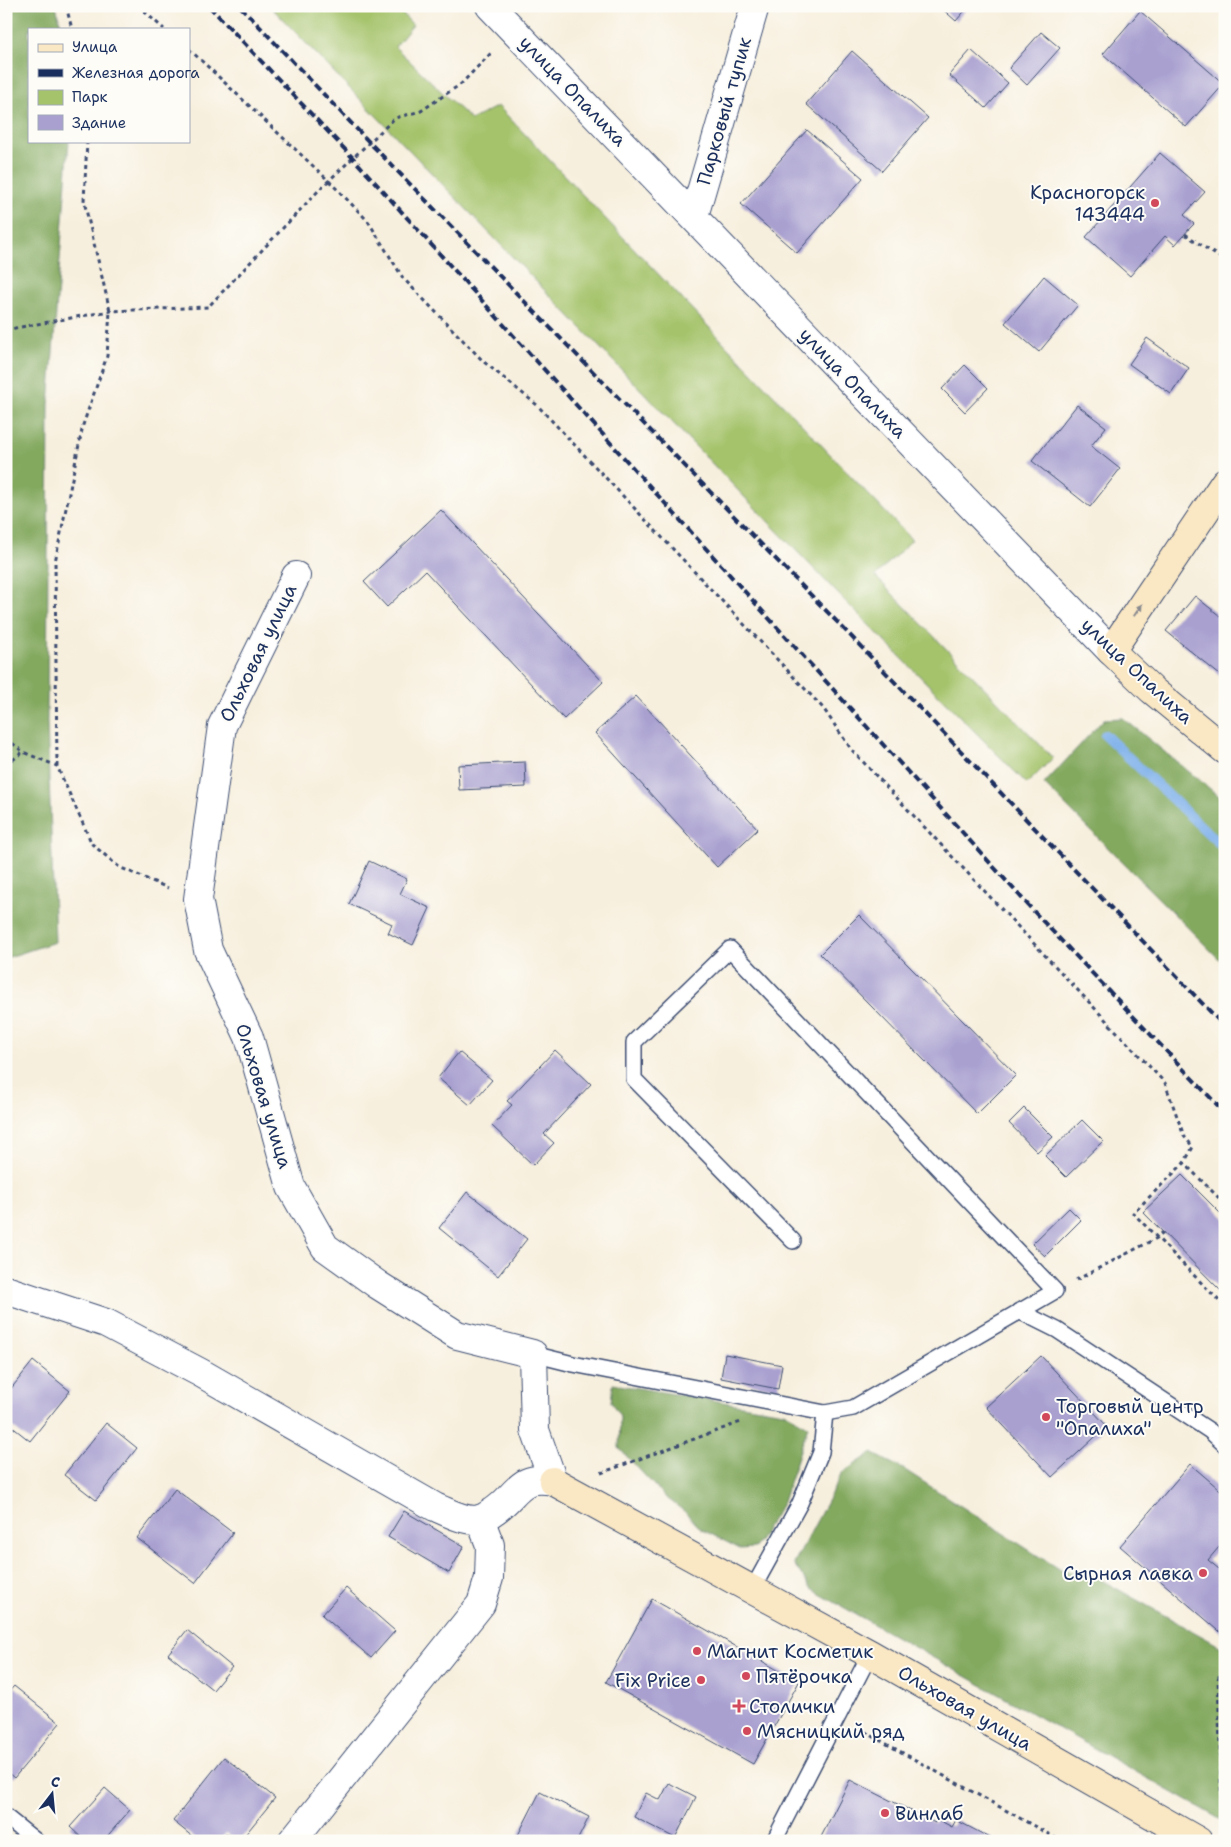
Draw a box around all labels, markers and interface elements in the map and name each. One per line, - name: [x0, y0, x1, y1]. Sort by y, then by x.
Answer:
- legend: [28, 28, 190, 142]
- street label: улица Опалиха: [514, 30, 632, 152]
- street label: Парковый тупик: [691, 34, 757, 188]
- text: Улица: [72, 37, 118, 57]
- text: Железная дорога: [72, 63, 200, 83]
- text: Парк: [72, 87, 108, 107]
- text: Здание: [72, 113, 126, 133]
- place label: Красногорск 143444: [1030, 180, 1145, 227]
- marker: Красногорск 143444: [1149, 197, 1161, 209]
- street label: улица Опалиха: [794, 322, 912, 444]
- street label: Ольховая улица: [214, 580, 302, 726]
- one-way arrow: [1133, 604, 1143, 617]
- street label: улица Опалиха: [1076, 613, 1199, 730]
- street label: Ольховая улица: [230, 1020, 298, 1172]
- place label: Торговый центр "Опалиха": [1056, 1394, 1204, 1441]
- marker: Торговый центр "Опалиха": [1040, 1411, 1052, 1423]
- place label: Сырная лавка: [1063, 1561, 1193, 1586]
- marker: Сырная лавка: [1197, 1567, 1209, 1579]
- place label: Магнит Косметик: [707, 1639, 873, 1664]
- marker: Магнит Косметик: [691, 1645, 703, 1657]
- street label: Ольховая улица: [894, 1660, 1037, 1757]
- place label: Пятёрочка: [756, 1664, 852, 1689]
- place label: Fix Price: [615, 1668, 691, 1693]
- marker: Пятёрочка: [740, 1670, 752, 1682]
- marker: Fix Price: [695, 1674, 707, 1686]
- place label: Столички: [749, 1694, 835, 1719]
- marker: Столички: [733, 1700, 745, 1712]
- place label: Мясницкий ряд: [757, 1719, 905, 1744]
- marker: Мясницкий ряд: [741, 1725, 753, 1737]
- north arrow: [28, 1770, 78, 1820]
- text: С: [49, 1772, 62, 1791]
- place label: Винлаб: [895, 1801, 963, 1826]
- marker: Винлаб: [879, 1807, 891, 1819]

